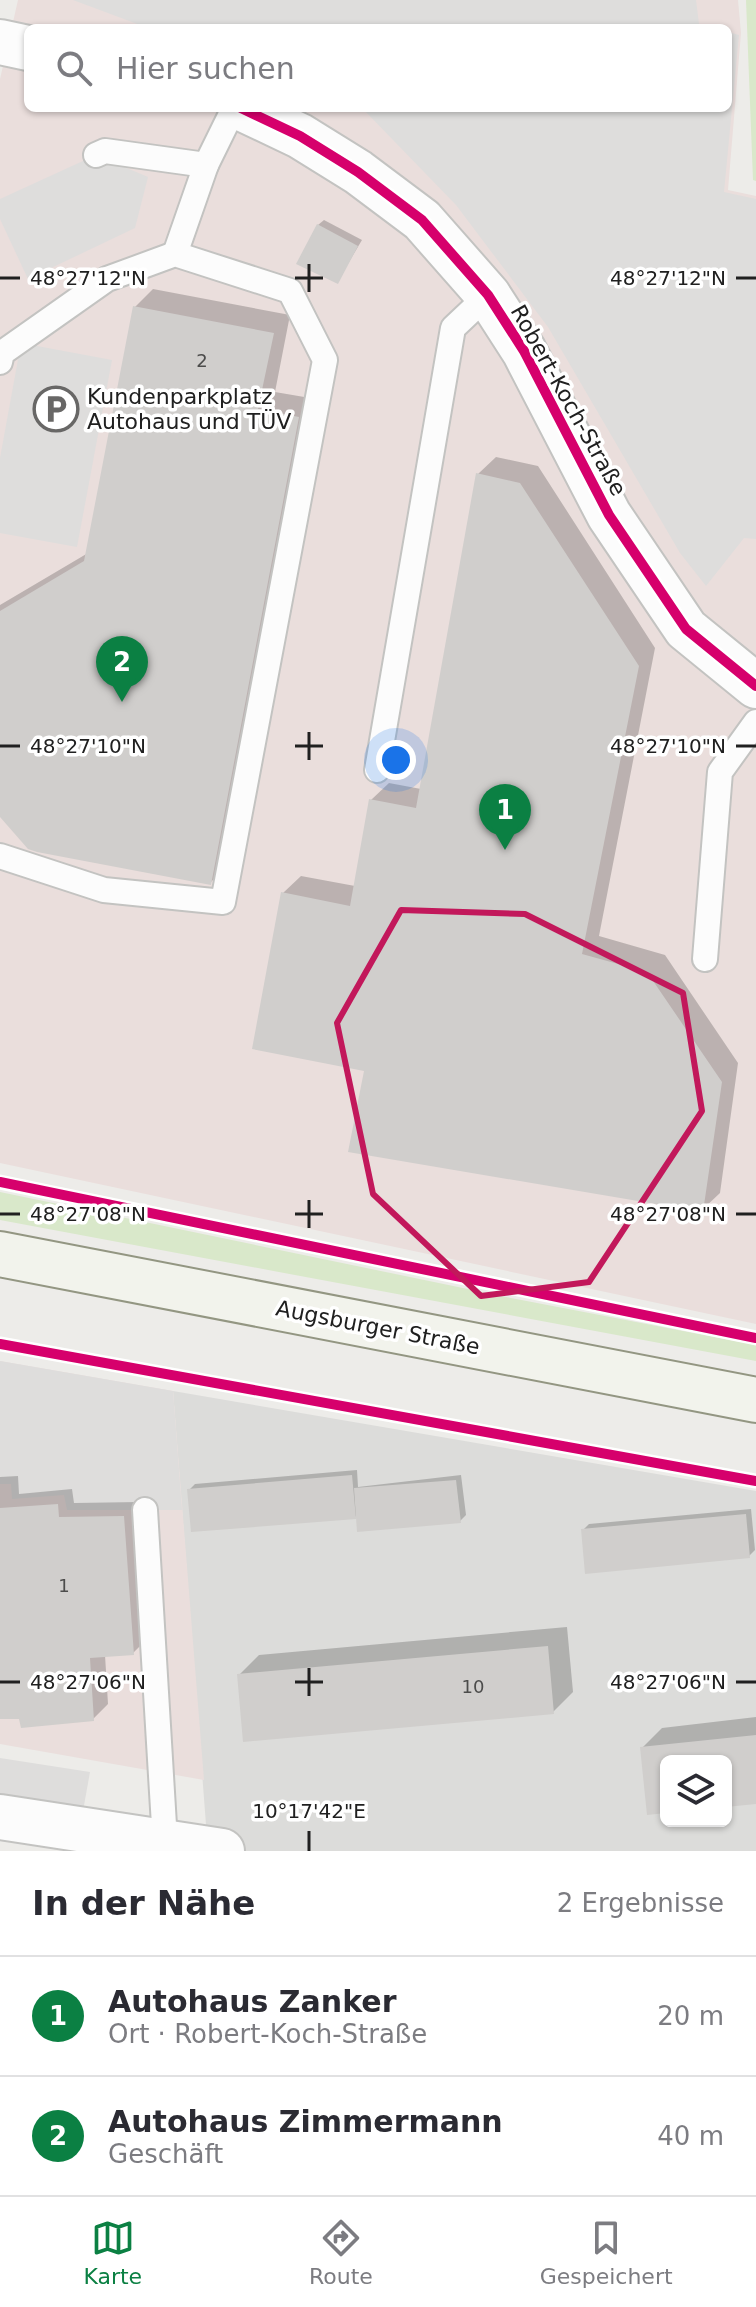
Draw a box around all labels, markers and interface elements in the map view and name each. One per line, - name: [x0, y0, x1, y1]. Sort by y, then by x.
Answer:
- search box: [24, 24, 732, 112]
- icon: search: [52, 46, 96, 90]
- text: Hier suchen: [116, 51, 295, 86]
- text: 48°27'12"N: [30, 266, 146, 290]
- text: 48°27'12"N: [610, 266, 726, 290]
- street label: Robert-Koch-Straße: [506, 301, 631, 500]
- house number: 2: [196, 350, 208, 371]
- place label: Kundenparkplatz Autohaus und TÜV: [87, 384, 291, 434]
- parking icon: Kundenparkplatz Autohaus und TÜV: [32, 385, 80, 433]
- pin: 2: [96, 636, 148, 702]
- text: 48°27'10"N: [30, 734, 146, 758]
- text: 48°27'10"N: [610, 734, 726, 758]
- your location: [376, 740, 416, 780]
- pin: 1: [479, 784, 531, 850]
- text: 48°27'08"N: [30, 1202, 146, 1226]
- text: 48°27'08"N: [610, 1202, 726, 1226]
- street label: Augsburger Straße: [274, 1295, 482, 1360]
- house number: 1: [58, 1575, 70, 1596]
- text: 48°27'06"N: [30, 1670, 146, 1694]
- text: 48°27'06"N: [610, 1670, 726, 1694]
- house number: 10: [462, 1676, 484, 1697]
- map controls: [660, 1755, 732, 1827]
- button: layers: [660, 1755, 732, 1827]
- text: 10°17'42"E: [252, 1799, 366, 1823]
- text: In der Nähe: [32, 1883, 255, 1923]
- text: 2 Ergebnisse: [557, 1888, 724, 1918]
- text: Autohaus Zanker: [108, 1984, 396, 2019]
- text: 1: [49, 2001, 67, 2031]
- text: 20 m: [657, 2001, 724, 2031]
- text: Ort · Robert-Koch-Straße: [108, 2019, 427, 2049]
- text: Autohaus Zimmermann: [108, 2104, 503, 2139]
- text: 2: [49, 2121, 67, 2151]
- text: 40 m: [657, 2121, 724, 2151]
- text: Geschäft: [108, 2139, 223, 2169]
- tab: Karte: [83, 2216, 142, 2289]
- tab: Route: [309, 2216, 373, 2289]
- tab: Gespeichert: [540, 2216, 673, 2289]

